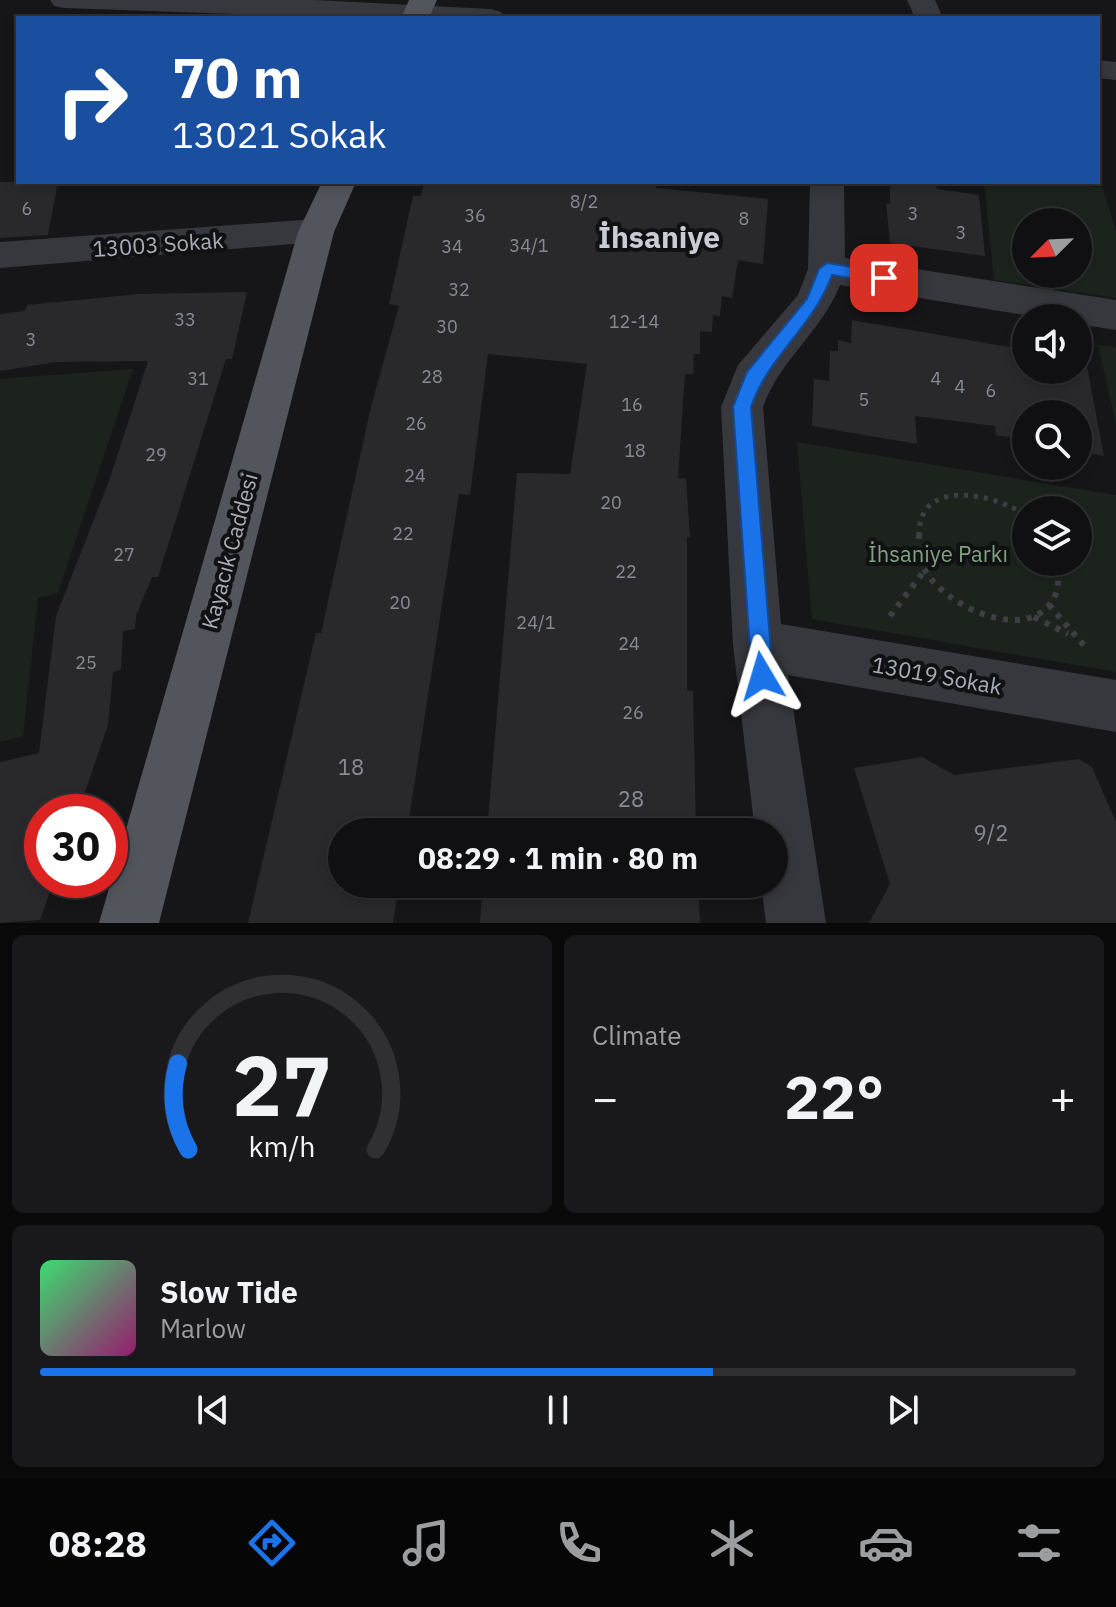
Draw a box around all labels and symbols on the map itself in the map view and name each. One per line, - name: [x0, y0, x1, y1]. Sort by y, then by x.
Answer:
- house number: 8/2: [570, 190, 598, 213]
- house number: 6: [22, 197, 32, 220]
- house number: 3: [908, 202, 918, 225]
- house number: 36: [464, 204, 486, 227]
- house number: 8: [739, 207, 749, 230]
- north arrow: [1012, 208, 1092, 288]
- district label: İhsaniye: [598, 217, 720, 256]
- house number: 3: [956, 221, 966, 244]
- street label: 13003 Sokak: [92, 225, 225, 263]
- house number: 34/1: [509, 234, 549, 257]
- house number: 34: [441, 235, 463, 258]
- pin: [850, 244, 918, 312]
- house number: 32: [448, 278, 470, 301]
- house number: 33: [174, 308, 196, 331]
- house number: 12-14: [609, 310, 659, 333]
- house number: 30: [436, 315, 458, 338]
- house number: 3: [26, 328, 36, 351]
- house number: 28: [421, 365, 443, 388]
- house number: 31: [187, 367, 209, 390]
- house number: 4: [931, 367, 942, 390]
- house number: 4: [955, 375, 966, 398]
- house number: 6: [986, 379, 996, 402]
- house number: 5: [859, 388, 869, 411]
- house number: 16: [621, 393, 643, 416]
- house number: 26: [405, 412, 427, 435]
- house number: 18: [624, 439, 646, 462]
- house number: 29: [145, 443, 167, 466]
- house number: 24: [404, 464, 426, 487]
- street label: Kayacık Caddesi: [194, 470, 264, 632]
- house number: 20: [600, 491, 622, 514]
- house number: 22: [392, 522, 414, 545]
- park label: İhsaniye Parkı: [868, 539, 1008, 568]
- house number: 27: [113, 543, 135, 566]
- house number: 22: [615, 560, 637, 583]
- house number: 20: [389, 591, 411, 614]
- house number: 24/1: [516, 611, 556, 634]
- house number: 24: [618, 632, 640, 655]
- position arrow: [720, 634, 804, 718]
- street label: 13019 Sokak: [870, 649, 1004, 701]
- house number: 25: [75, 651, 97, 674]
- house number: 26: [622, 701, 644, 724]
- house number: 18: [338, 752, 364, 781]
- house number: 28: [618, 784, 644, 813]
- speed limit sign: 30: [24, 794, 128, 898]
- house number: 9/2: [974, 818, 1008, 847]

